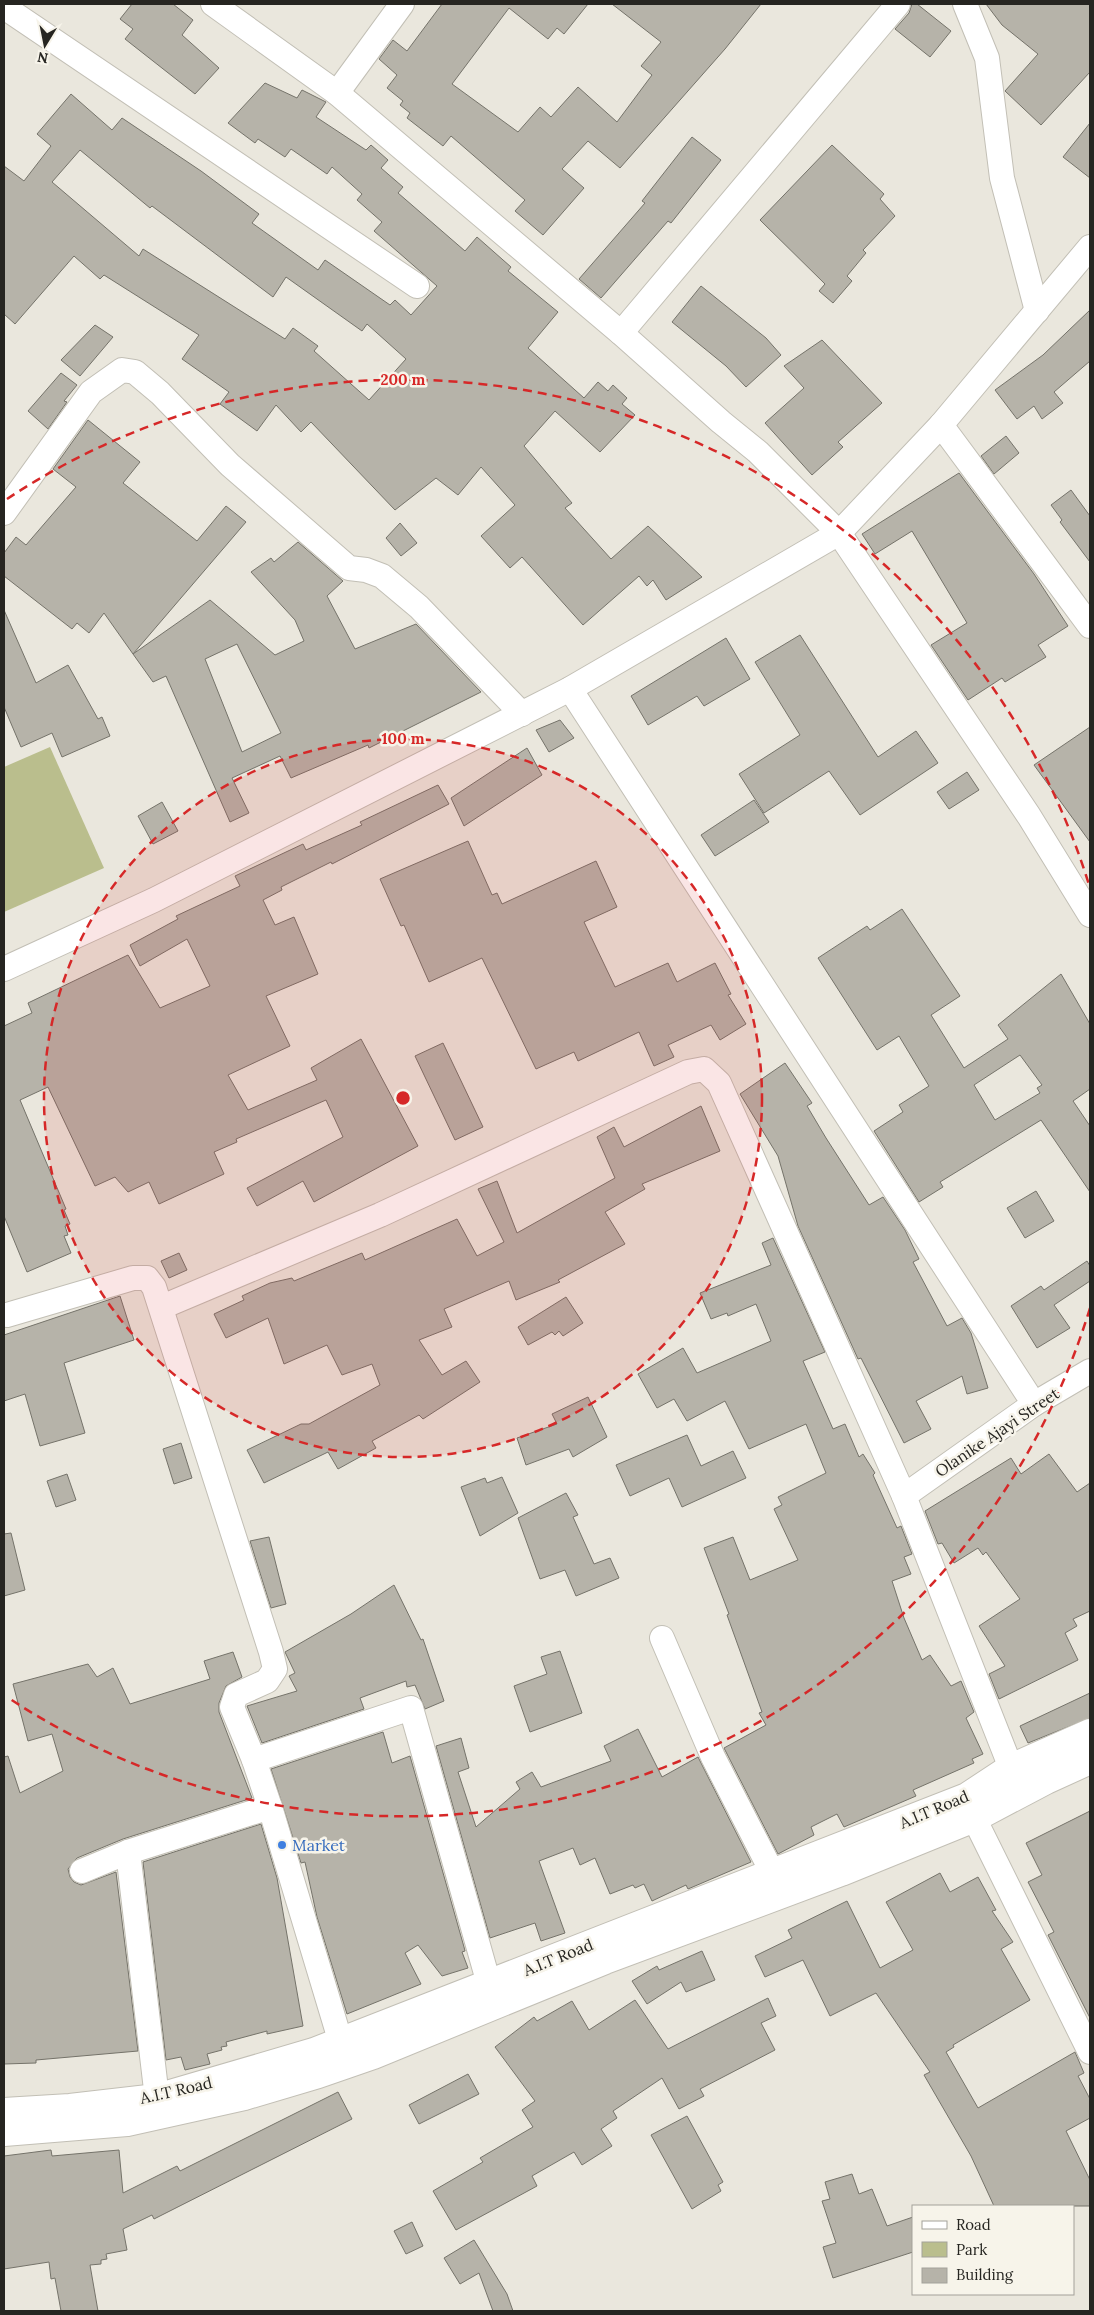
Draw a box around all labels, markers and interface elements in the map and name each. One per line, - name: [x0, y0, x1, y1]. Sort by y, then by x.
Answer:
- north arrow: [20, 20, 70, 70]
- text: N: [36, 48, 50, 68]
- text: 200 m: [381, 370, 426, 389]
- text: 100 m: [382, 729, 425, 748]
- centre of rings: [394, 1089, 412, 1107]
- street label: Olanike Ajayi Street: [931, 1383, 1064, 1481]
- street label: A.I.T Road: [895, 1785, 972, 1833]
- place label: Market: [292, 1835, 346, 1855]
- marker: Market: [276, 1839, 288, 1851]
- street label: A.I.T Road: [519, 1934, 596, 1980]
- street label: A.I.T Road: [137, 2072, 214, 2108]
- legend: [912, 2205, 1074, 2295]
- text: Road: [956, 2215, 991, 2234]
- text: Park: [956, 2240, 987, 2259]
- text: Building: [956, 2265, 1014, 2284]

